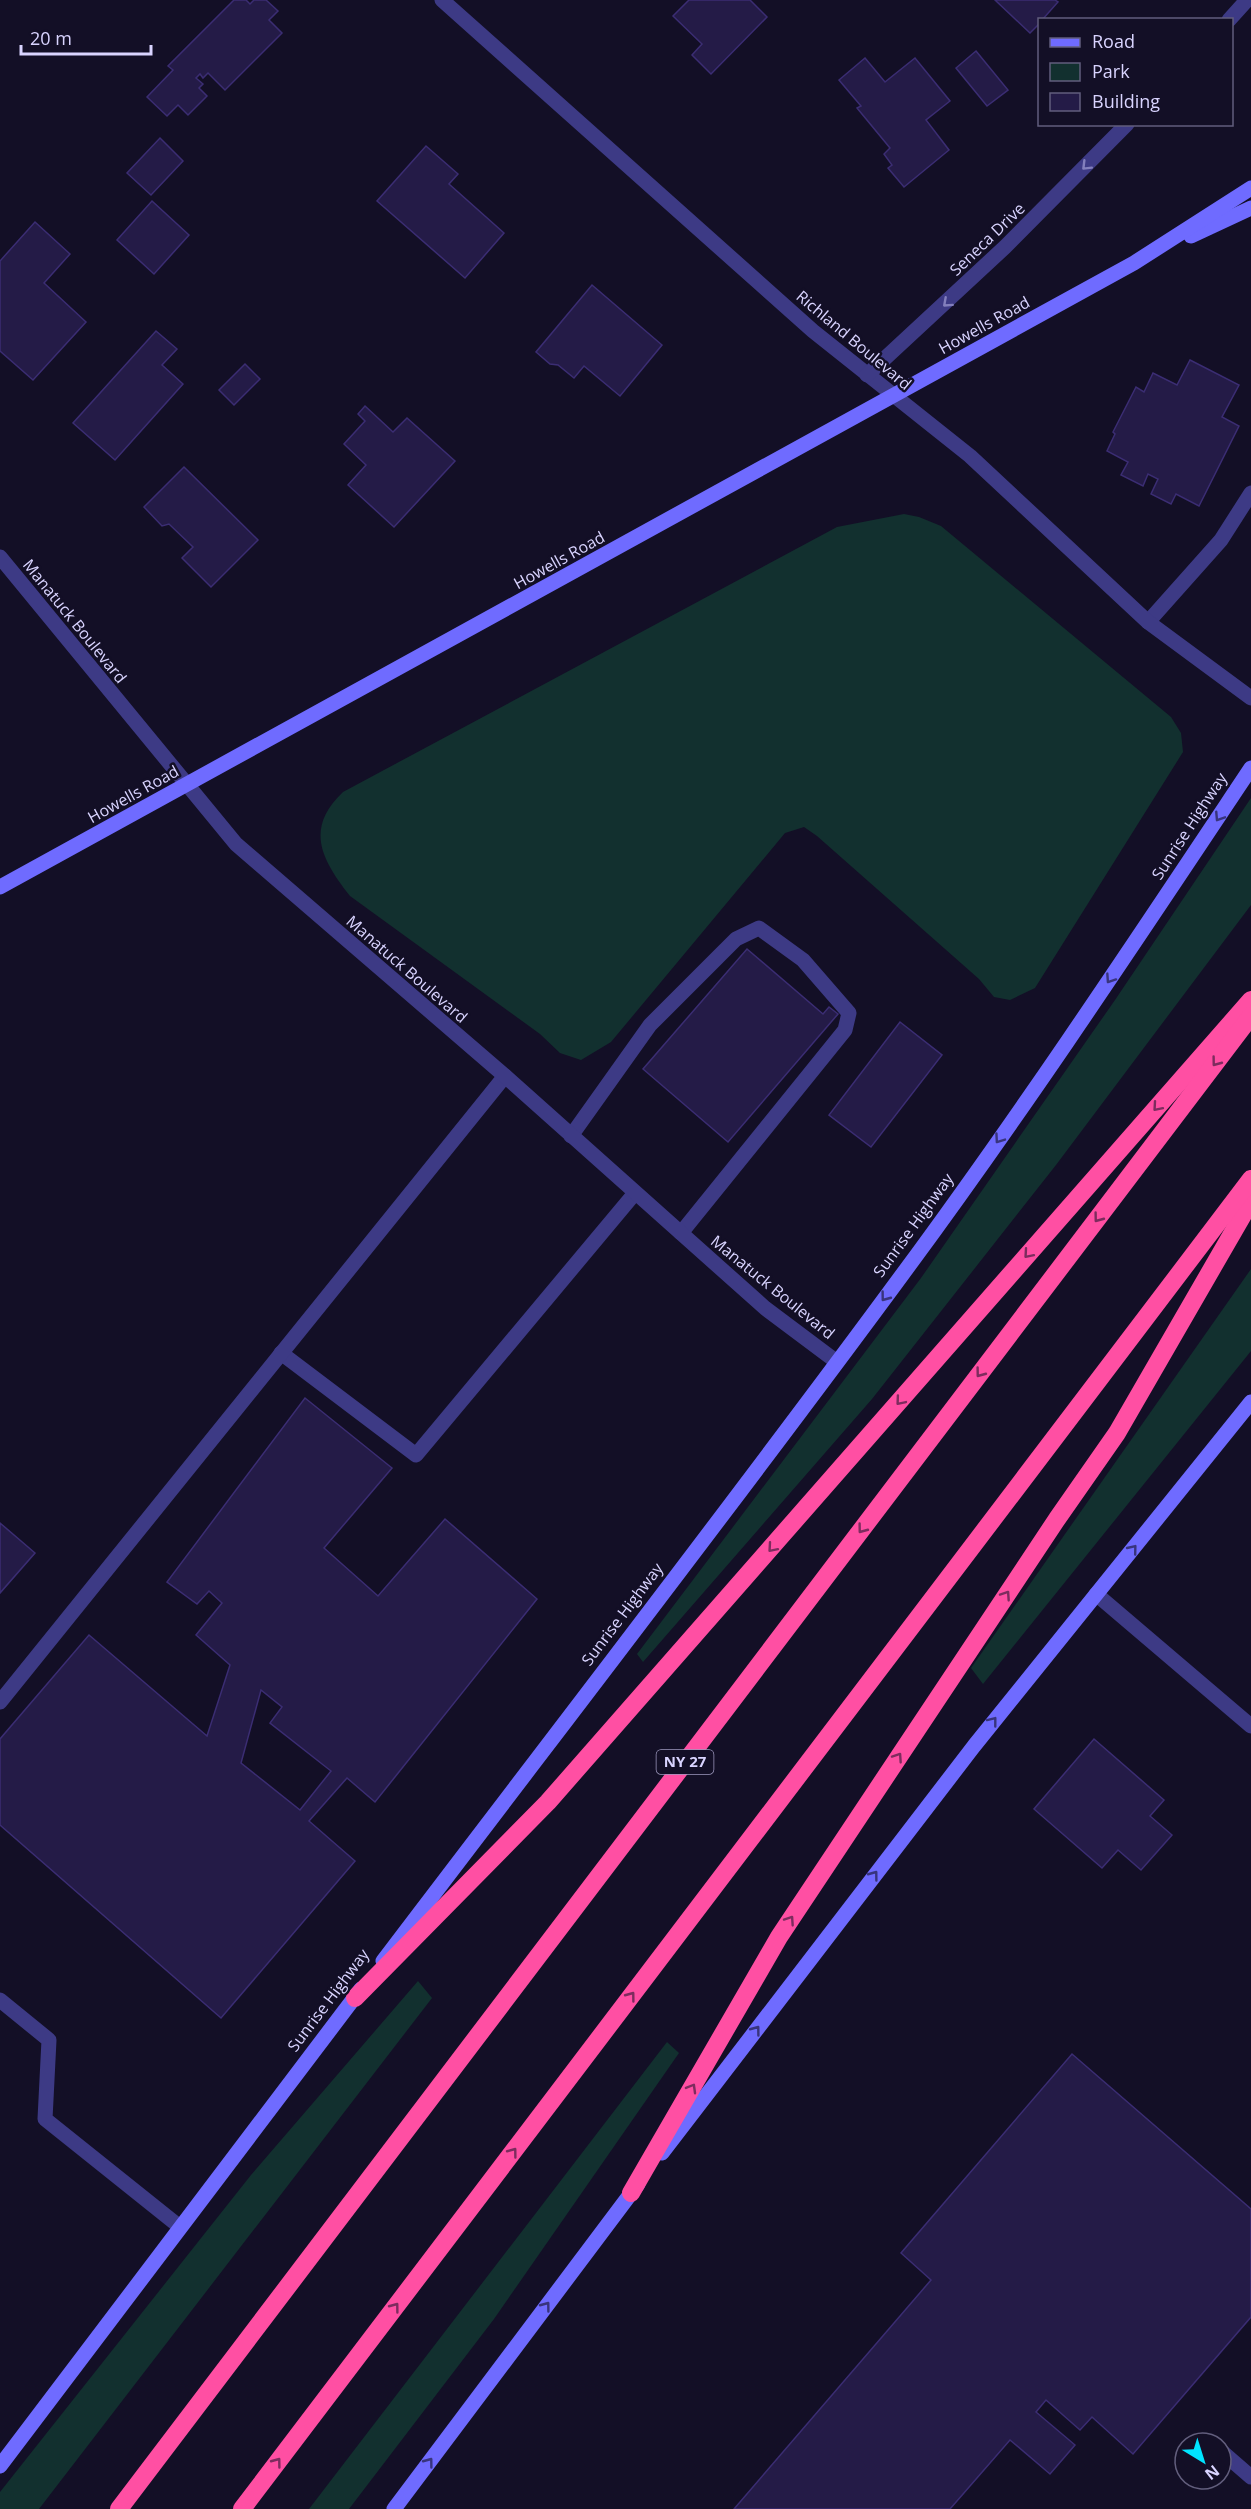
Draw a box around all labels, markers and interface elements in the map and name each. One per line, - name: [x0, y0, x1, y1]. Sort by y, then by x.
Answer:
- scale bar: [21, 18, 152, 56]
- legend: [1038, 18, 1233, 126]
- text: 20 m: [30, 26, 72, 50]
- text: Road: [1092, 29, 1135, 53]
- text: Park: [1092, 59, 1130, 83]
- text: Building: [1092, 89, 1160, 113]
- one-way arrow: [1082, 160, 1093, 170]
- street label: Seneca Drive: [945, 198, 1029, 280]
- street label: Richland Boulevard: [792, 285, 916, 395]
- street label: Howells Road: [935, 291, 1033, 359]
- one-way arrow: [943, 296, 953, 307]
- street label: Howells Road: [510, 526, 608, 594]
- street label: Manatuck Boulevard: [18, 554, 132, 688]
- street label: Howells Road: [84, 760, 182, 828]
- street label: Sunrise Highway: [1146, 767, 1232, 884]
- one-way arrow: [1215, 810, 1226, 821]
- street label: Manatuck Boulevard: [342, 910, 472, 1028]
- one-way arrow: [1106, 972, 1117, 983]
- one-way arrow: [1212, 1056, 1223, 1067]
- one-way arrow: [1153, 1100, 1164, 1111]
- one-way arrow: [995, 1132, 1006, 1143]
- street label: Sunrise Highway: [868, 1168, 959, 1281]
- one-way arrow: [1094, 1211, 1105, 1222]
- street label: Manatuck Boulevard: [706, 1230, 840, 1344]
- one-way arrow: [1024, 1247, 1035, 1257]
- one-way arrow: [881, 1291, 892, 1302]
- one-way arrow: [976, 1367, 987, 1378]
- one-way arrow: [896, 1394, 907, 1405]
- one-way arrow: [859, 1522, 870, 1533]
- one-way arrow: [768, 1541, 779, 1552]
- one-way arrow: [1125, 1545, 1136, 1556]
- street label: Sunrise Highway: [576, 1557, 669, 1670]
- one-way arrow: [999, 1591, 1010, 1602]
- one-way arrow: [986, 1717, 997, 1728]
- road number: NY 27: [656, 1750, 714, 1774]
- one-way arrow: [891, 1753, 902, 1764]
- one-way arrow: [867, 1871, 878, 1882]
- one-way arrow: [783, 1916, 794, 1927]
- street label: Sunrise Highway: [282, 1943, 375, 2056]
- one-way arrow: [623, 1992, 634, 2003]
- one-way arrow: [748, 2026, 759, 2037]
- one-way arrow: [684, 2084, 696, 2094]
- one-way arrow: [506, 2147, 517, 2158]
- one-way arrow: [539, 2302, 550, 2313]
- one-way arrow: [388, 2303, 399, 2314]
- north arrow: [1173, 2431, 1233, 2491]
- one-way arrow: [270, 2458, 281, 2469]
- one-way arrow: [422, 2458, 433, 2469]
- text: N: [1200, 2460, 1224, 2485]

